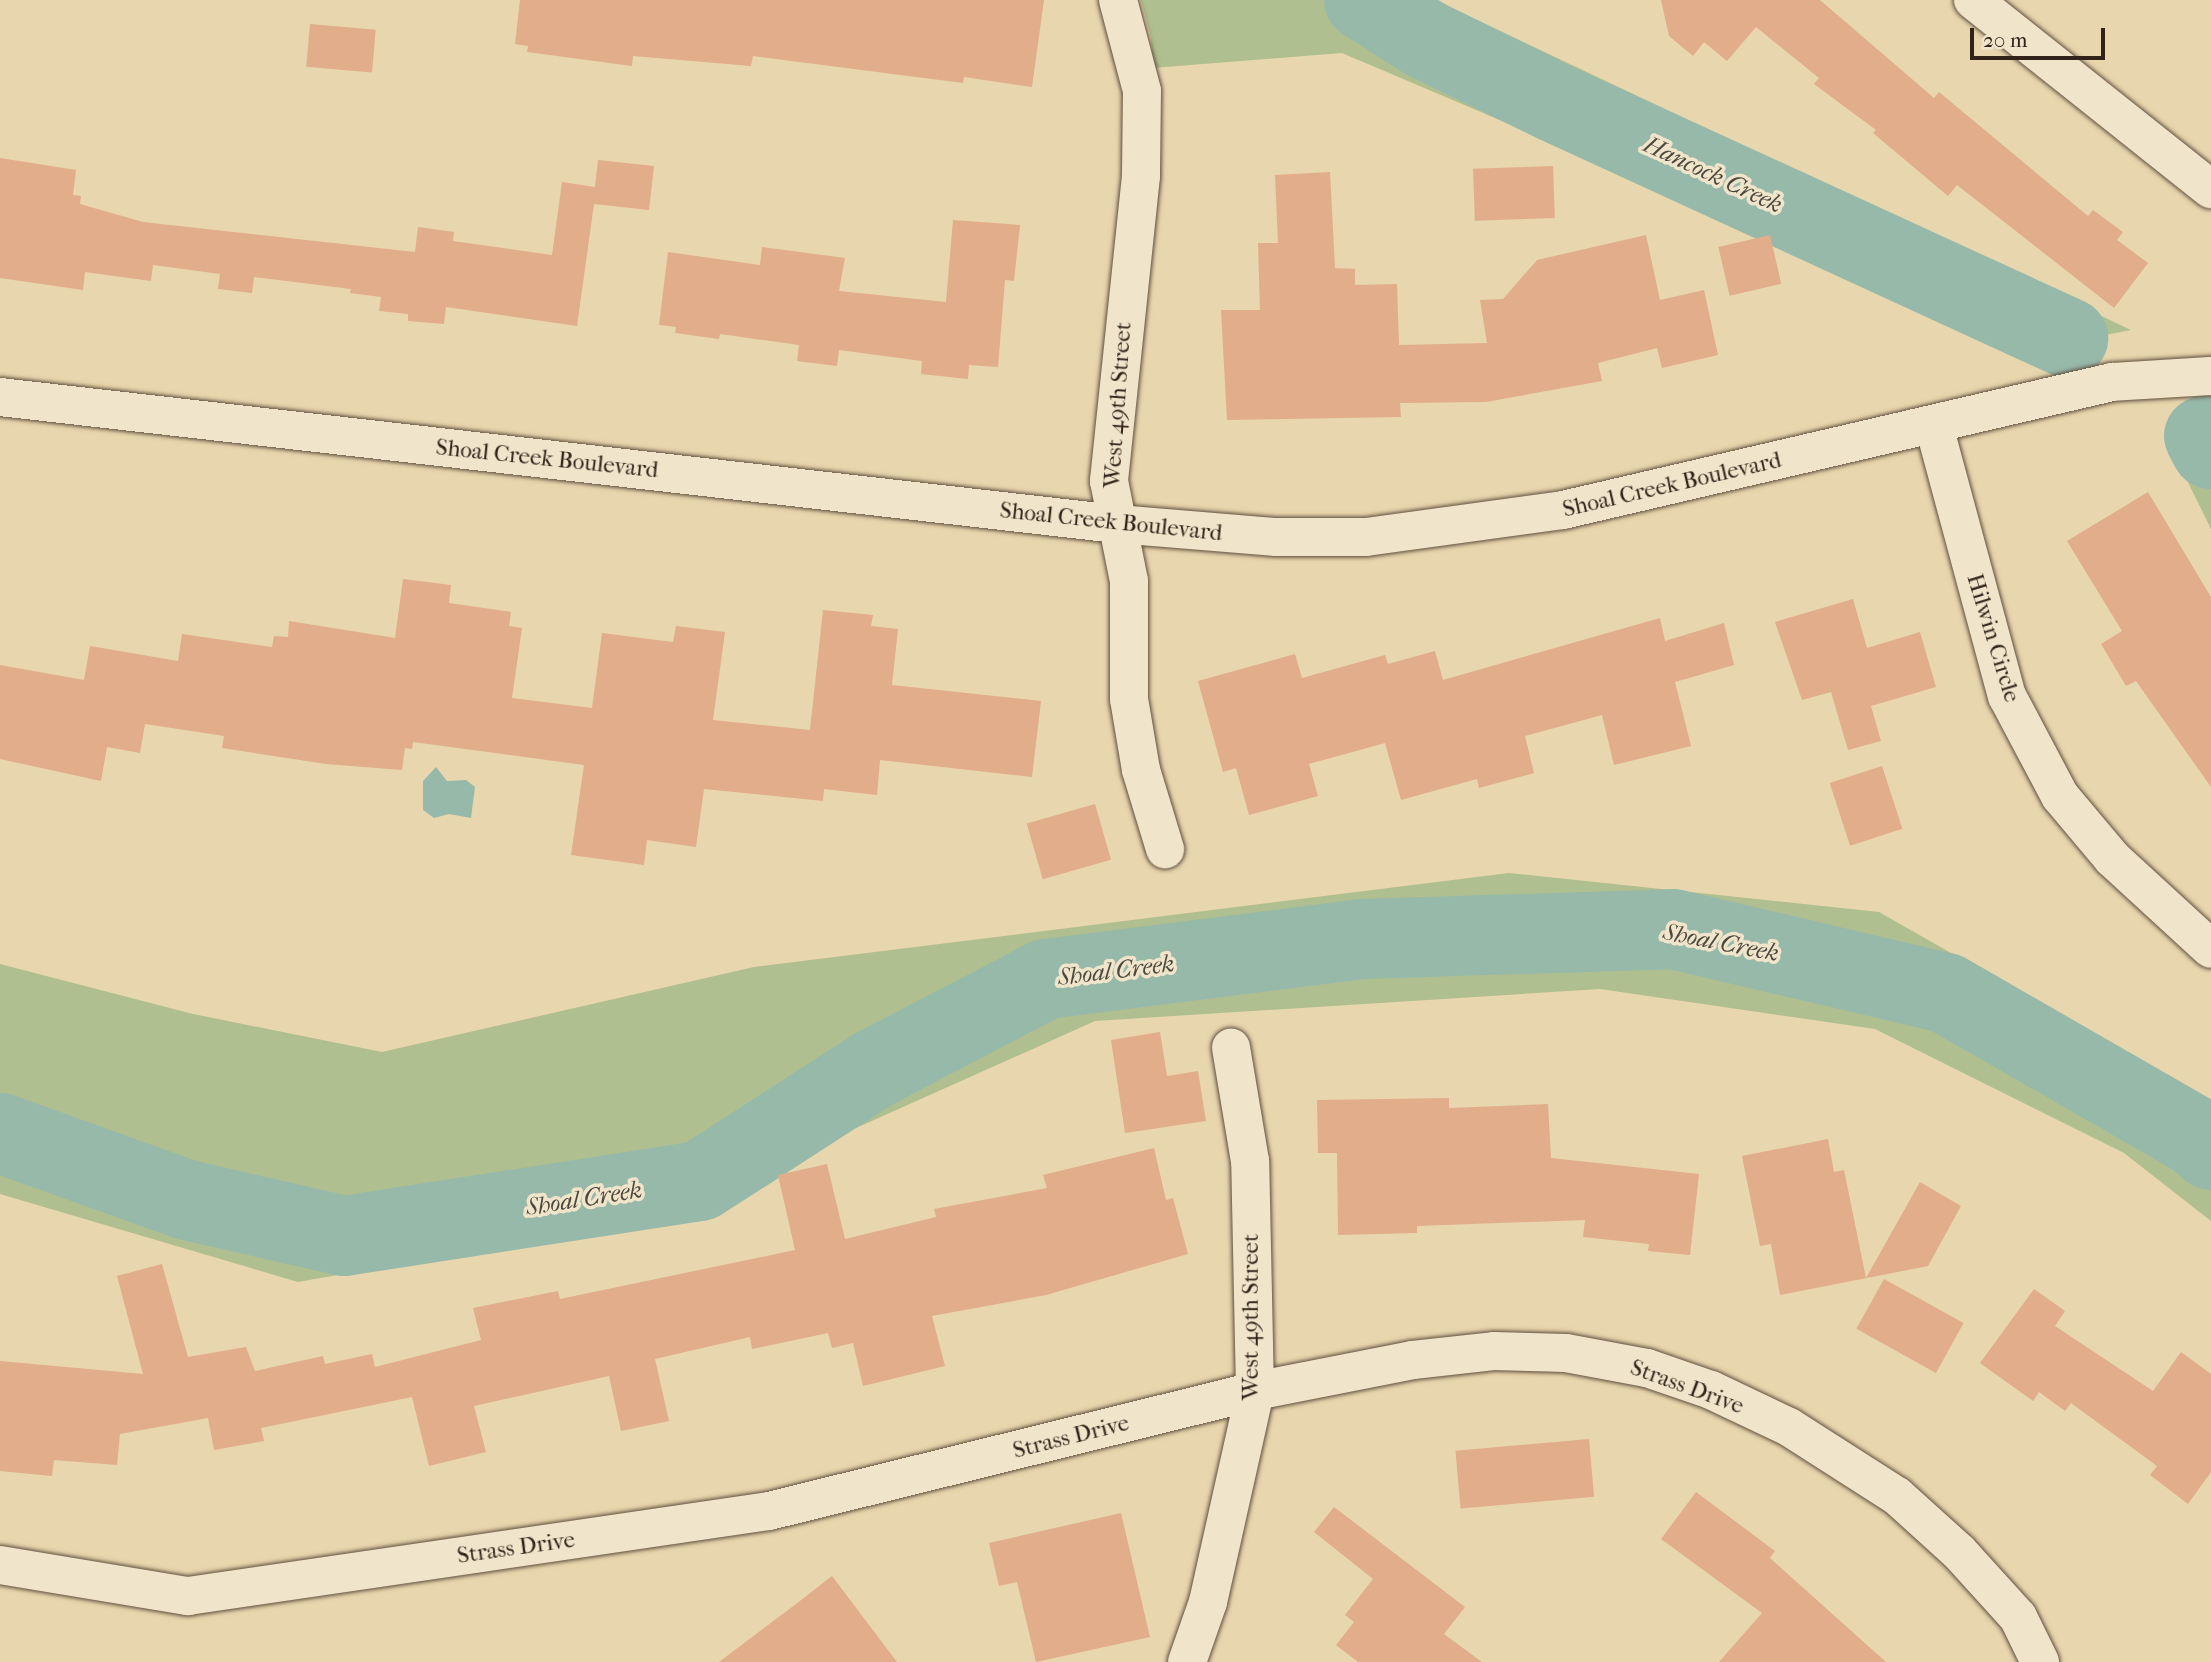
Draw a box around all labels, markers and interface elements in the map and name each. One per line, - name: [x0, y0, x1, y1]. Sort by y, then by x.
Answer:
- scale bar: [1973, 14, 2108, 58]
- text: 20 m: [1983, 28, 2027, 52]
- water label: Hancock Creek: [1639, 130, 1787, 220]
- street label: West 49th Street: [1098, 321, 1138, 489]
- street label: Shoal Creek Boulevard: [434, 434, 660, 484]
- street label: Shoal Creek Boulevard: [1560, 446, 1784, 524]
- street label: Shoal Creek Boulevard: [998, 497, 1224, 547]
- street label: Hilwin Circle: [1960, 570, 2026, 706]
- water label: Shoal Creek: [1661, 918, 1781, 968]
- water label: Shoal Creek: [1056, 950, 1176, 992]
- water label: Shoal Creek: [524, 1176, 644, 1222]
- street label: West 49th Street: [1237, 1234, 1265, 1400]
- street label: Strass Drive: [1627, 1354, 1747, 1420]
- street label: Strass Drive: [1010, 1409, 1132, 1465]
- street label: Strass Drive: [455, 1526, 577, 1570]

